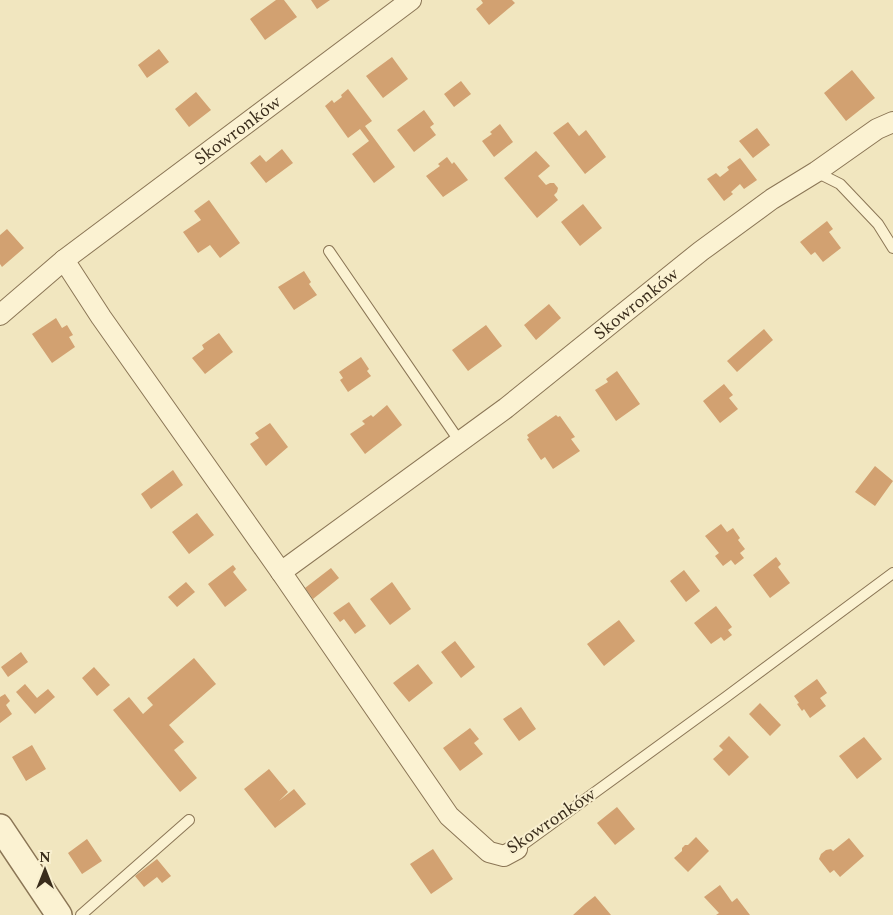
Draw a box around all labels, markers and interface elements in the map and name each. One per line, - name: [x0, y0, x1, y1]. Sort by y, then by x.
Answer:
- street label: Skowronków: [188, 88, 287, 172]
- street label: Skowronków: [587, 260, 685, 346]
- street label: Skowronków: [501, 781, 602, 861]
- north arrow: [20, 845, 70, 895]
- text: N: [39, 847, 51, 868]

